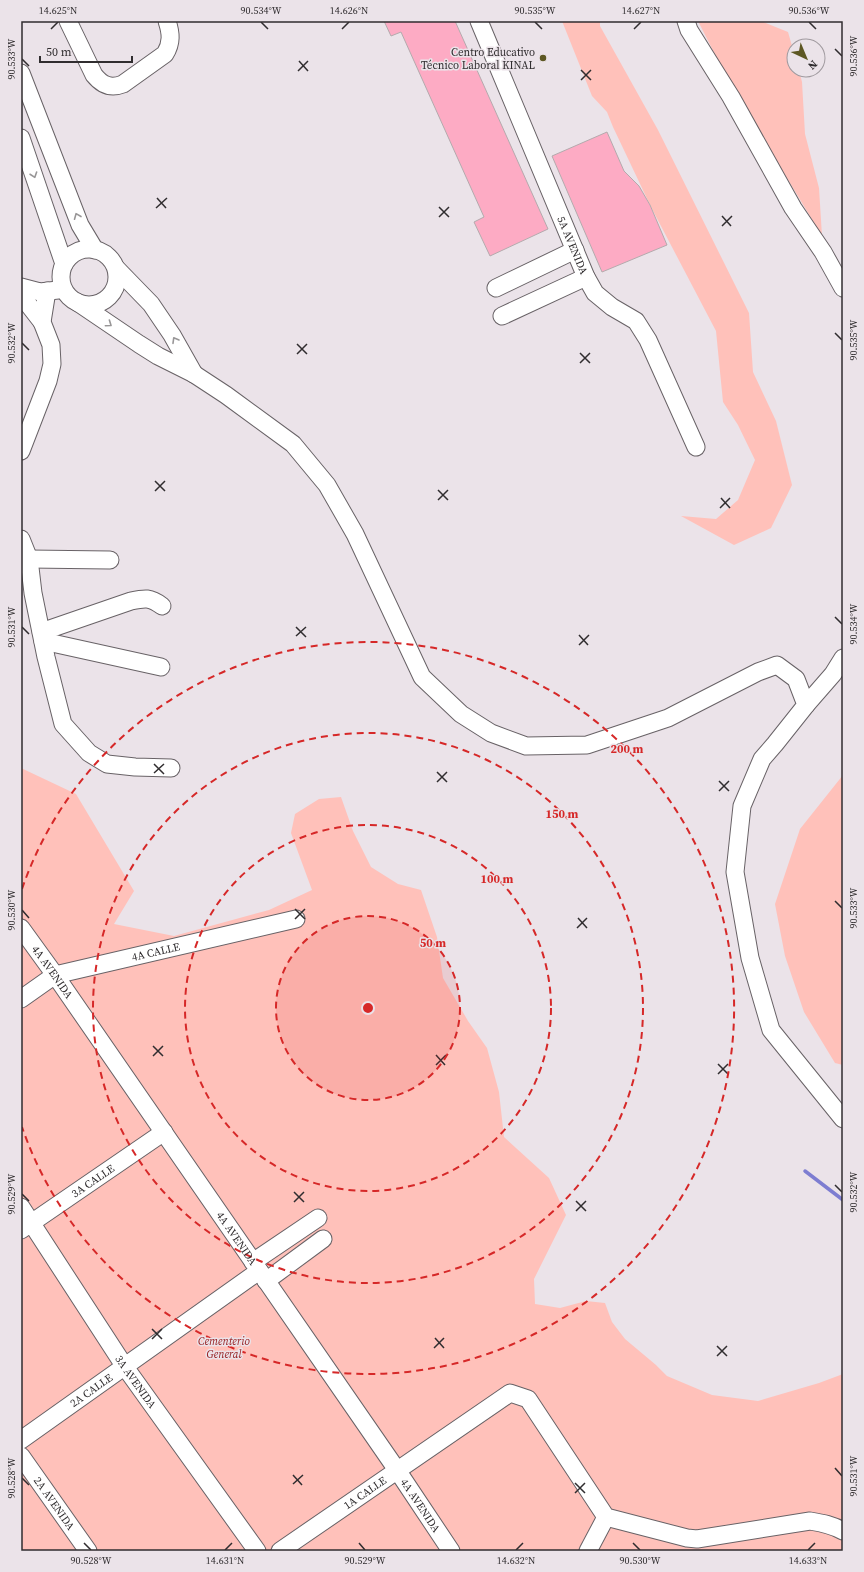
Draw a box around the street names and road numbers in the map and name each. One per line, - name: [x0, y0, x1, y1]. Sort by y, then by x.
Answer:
- street label: 5A AVENIDA: [553, 214, 591, 278]
- street label: 4A CALLE: [130, 939, 182, 965]
- street label: 4A AVENIDA: [28, 943, 76, 1002]
- street label: 3A CALLE: [69, 1161, 118, 1201]
- street label: 4A AVENIDA: [213, 1209, 261, 1269]
- street label: 3A AVENIDA: [111, 1352, 160, 1412]
- street label: 2A CALLE: [67, 1370, 116, 1411]
- street label: 1A CALLE: [341, 1473, 390, 1513]
- street label: 2A AVENIDA: [30, 1474, 78, 1534]
- street label: 4A AVENIDA: [397, 1476, 444, 1536]

